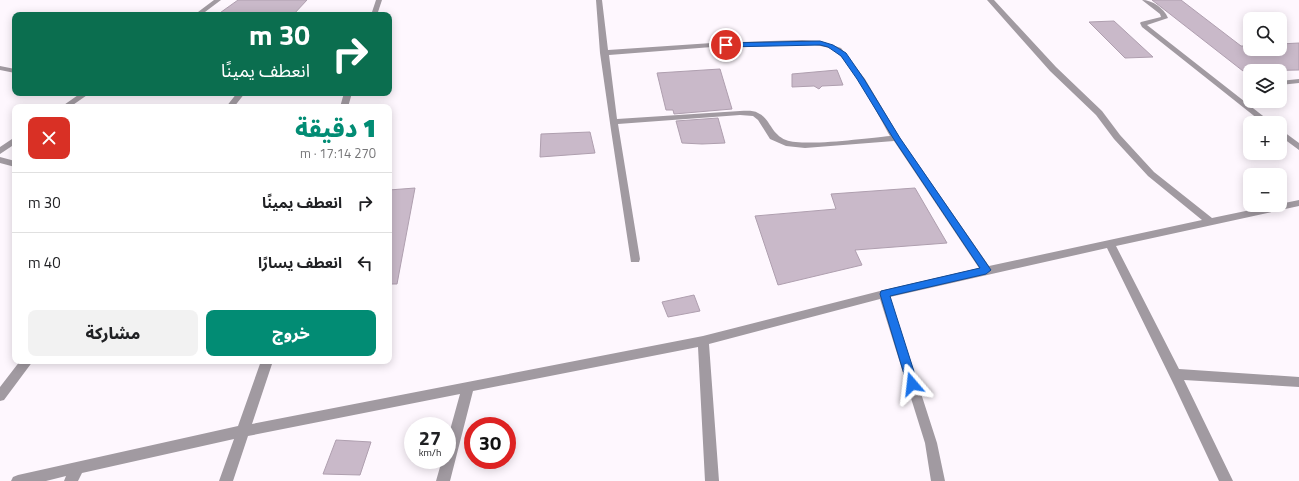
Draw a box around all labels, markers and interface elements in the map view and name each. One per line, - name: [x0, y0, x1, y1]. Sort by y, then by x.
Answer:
- map controls: [1243, 12, 1287, 212]
- button: search: [1243, 12, 1287, 56]
- text: 30 m: [249, 13, 310, 56]
- icon: right: [324, 28, 376, 80]
- pin: [709, 28, 743, 62]
- icon: arrive: [715, 34, 737, 56]
- text: انعطف يمينًا: [221, 57, 310, 84]
- button: layers: [1243, 64, 1287, 108]
- text: 1 دقيقة: [295, 110, 376, 146]
- button: +: [1243, 116, 1287, 160]
- button: close: [28, 117, 70, 159]
- text: 270 m · 17:14: [300, 143, 376, 163]
- button: −: [1243, 168, 1287, 212]
- text: 30 m: [28, 191, 61, 214]
- text: انعطف يمينًا: [262, 191, 342, 214]
- icon: right: [354, 192, 376, 214]
- text: 40 m: [28, 251, 61, 274]
- text: انعطف يسارًا: [258, 251, 342, 274]
- icon: left: [354, 252, 376, 274]
- button: مشاركة: [28, 310, 198, 356]
- button: خروج: [206, 310, 376, 356]
- position arrow: [891, 363, 933, 405]
- speed limit sign: 30: [464, 417, 516, 469]
- text: 27: [419, 422, 441, 453]
- text: km/h: [419, 445, 441, 460]

